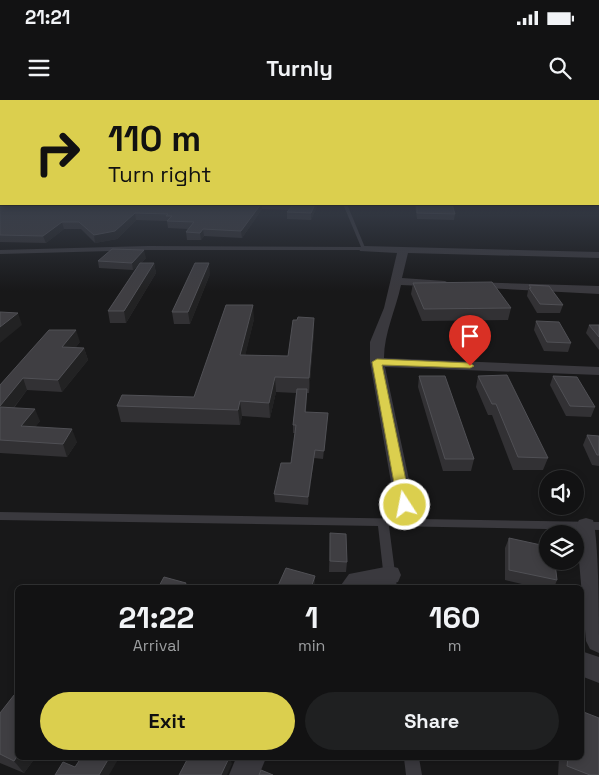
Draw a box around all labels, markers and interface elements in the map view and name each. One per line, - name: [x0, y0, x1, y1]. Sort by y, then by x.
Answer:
- text: 21:21: [25, 5, 70, 30]
- icon: menu: [25, 54, 53, 82]
- text: Turnly: [266, 54, 333, 82]
- icon: search: [546, 54, 574, 82]
- text: 110 m: [108, 117, 201, 161]
- icon: right: [25, 120, 90, 185]
- text: Turn right: [108, 160, 211, 188]
- pin: [449, 315, 491, 366]
- icon: arrive: [456, 322, 484, 350]
- map controls: [539, 470, 584, 570]
- button: sound: [539, 470, 584, 515]
- position arrow: [378, 478, 430, 530]
- button: layers: [539, 525, 584, 570]
- text: 21:22: [118, 598, 194, 637]
- text: 1: [305, 598, 318, 637]
- text: 160: [429, 598, 480, 637]
- text: Arrival: [133, 635, 180, 656]
- text: min: [298, 635, 325, 656]
- text: m: [448, 635, 462, 656]
- button: Exit: [40, 692, 295, 750]
- button: Share: [305, 692, 559, 750]

